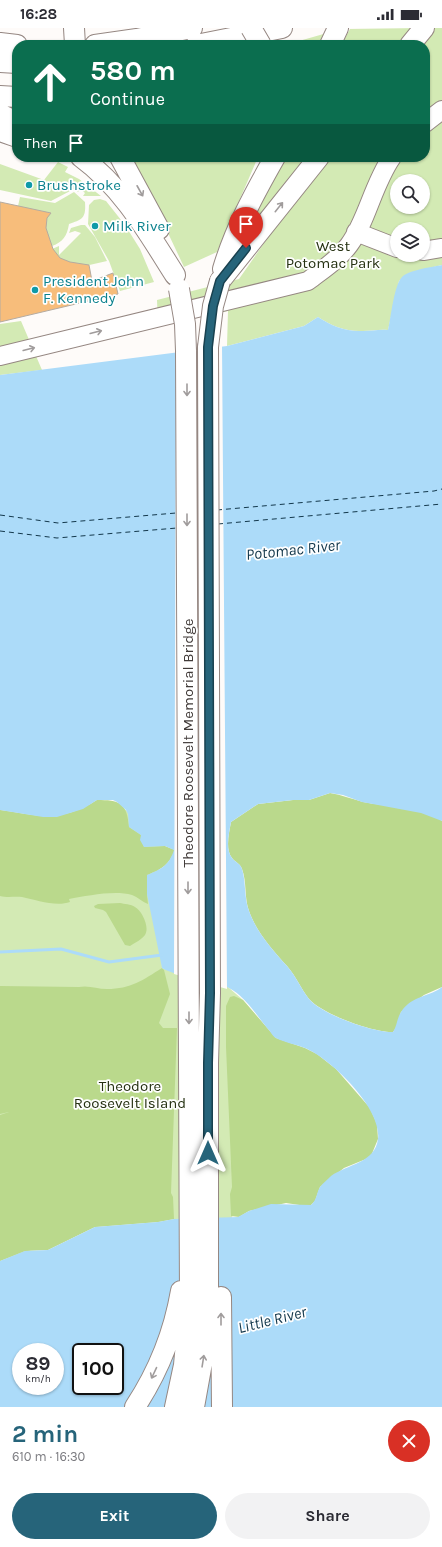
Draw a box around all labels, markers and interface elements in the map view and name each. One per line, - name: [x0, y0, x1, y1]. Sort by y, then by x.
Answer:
- text: 16:28: [20, 5, 57, 23]
- text: 580 m: [90, 54, 176, 87]
- icon: ahead: [24, 56, 76, 108]
- text: Continue: [90, 88, 165, 110]
- icon: arrive: [65, 132, 87, 154]
- text: Then: [24, 134, 57, 152]
- map controls: [390, 174, 430, 262]
- button: search: [390, 174, 430, 214]
- place label: Brushstroke: [37, 176, 121, 194]
- marker: Brushstroke: [24, 180, 34, 190]
- one-way arrow: [136, 185, 144, 197]
- one-way arrow: [274, 202, 283, 212]
- pin: [229, 207, 263, 248]
- icon: arrive: [235, 213, 257, 235]
- place label: Milk River: [103, 217, 171, 235]
- marker: Milk River: [90, 221, 100, 231]
- button: layers: [390, 222, 430, 262]
- park label: West Potomac Park: [286, 237, 380, 272]
- place label: President John F. Kennedy: [43, 272, 144, 307]
- marker: President John F. Kennedy: [30, 285, 40, 295]
- one-way arrow: [90, 328, 103, 336]
- one-way arrow: [22, 344, 35, 352]
- one-way arrow: [183, 383, 191, 396]
- one-way arrow: [183, 513, 191, 526]
- water label: Potomac River: [245, 535, 342, 564]
- street label: Theodore Roosevelt Memorial Bridge: [179, 619, 197, 867]
- one-way arrow: [184, 881, 192, 894]
- one-way arrow: [185, 1011, 193, 1024]
- park label: Theodore Roosevelt Island: [74, 1077, 186, 1112]
- position arrow: [187, 1132, 229, 1174]
- water label: Little River: [236, 1302, 309, 1337]
- one-way arrow: [217, 1313, 225, 1326]
- speed limit sign: 100: [72, 1343, 124, 1395]
- text: 89: [25, 1352, 51, 1375]
- one-way arrow: [199, 1355, 207, 1368]
- one-way arrow: [150, 1367, 158, 1379]
- text: km/h: [25, 1373, 51, 1385]
- text: 2 min: [12, 1420, 78, 1448]
- button: close: [388, 1420, 430, 1462]
- text: 610 m · 16:30: [12, 1449, 85, 1464]
- button: Exit: [12, 1493, 217, 1539]
- button: Share: [225, 1493, 430, 1539]

